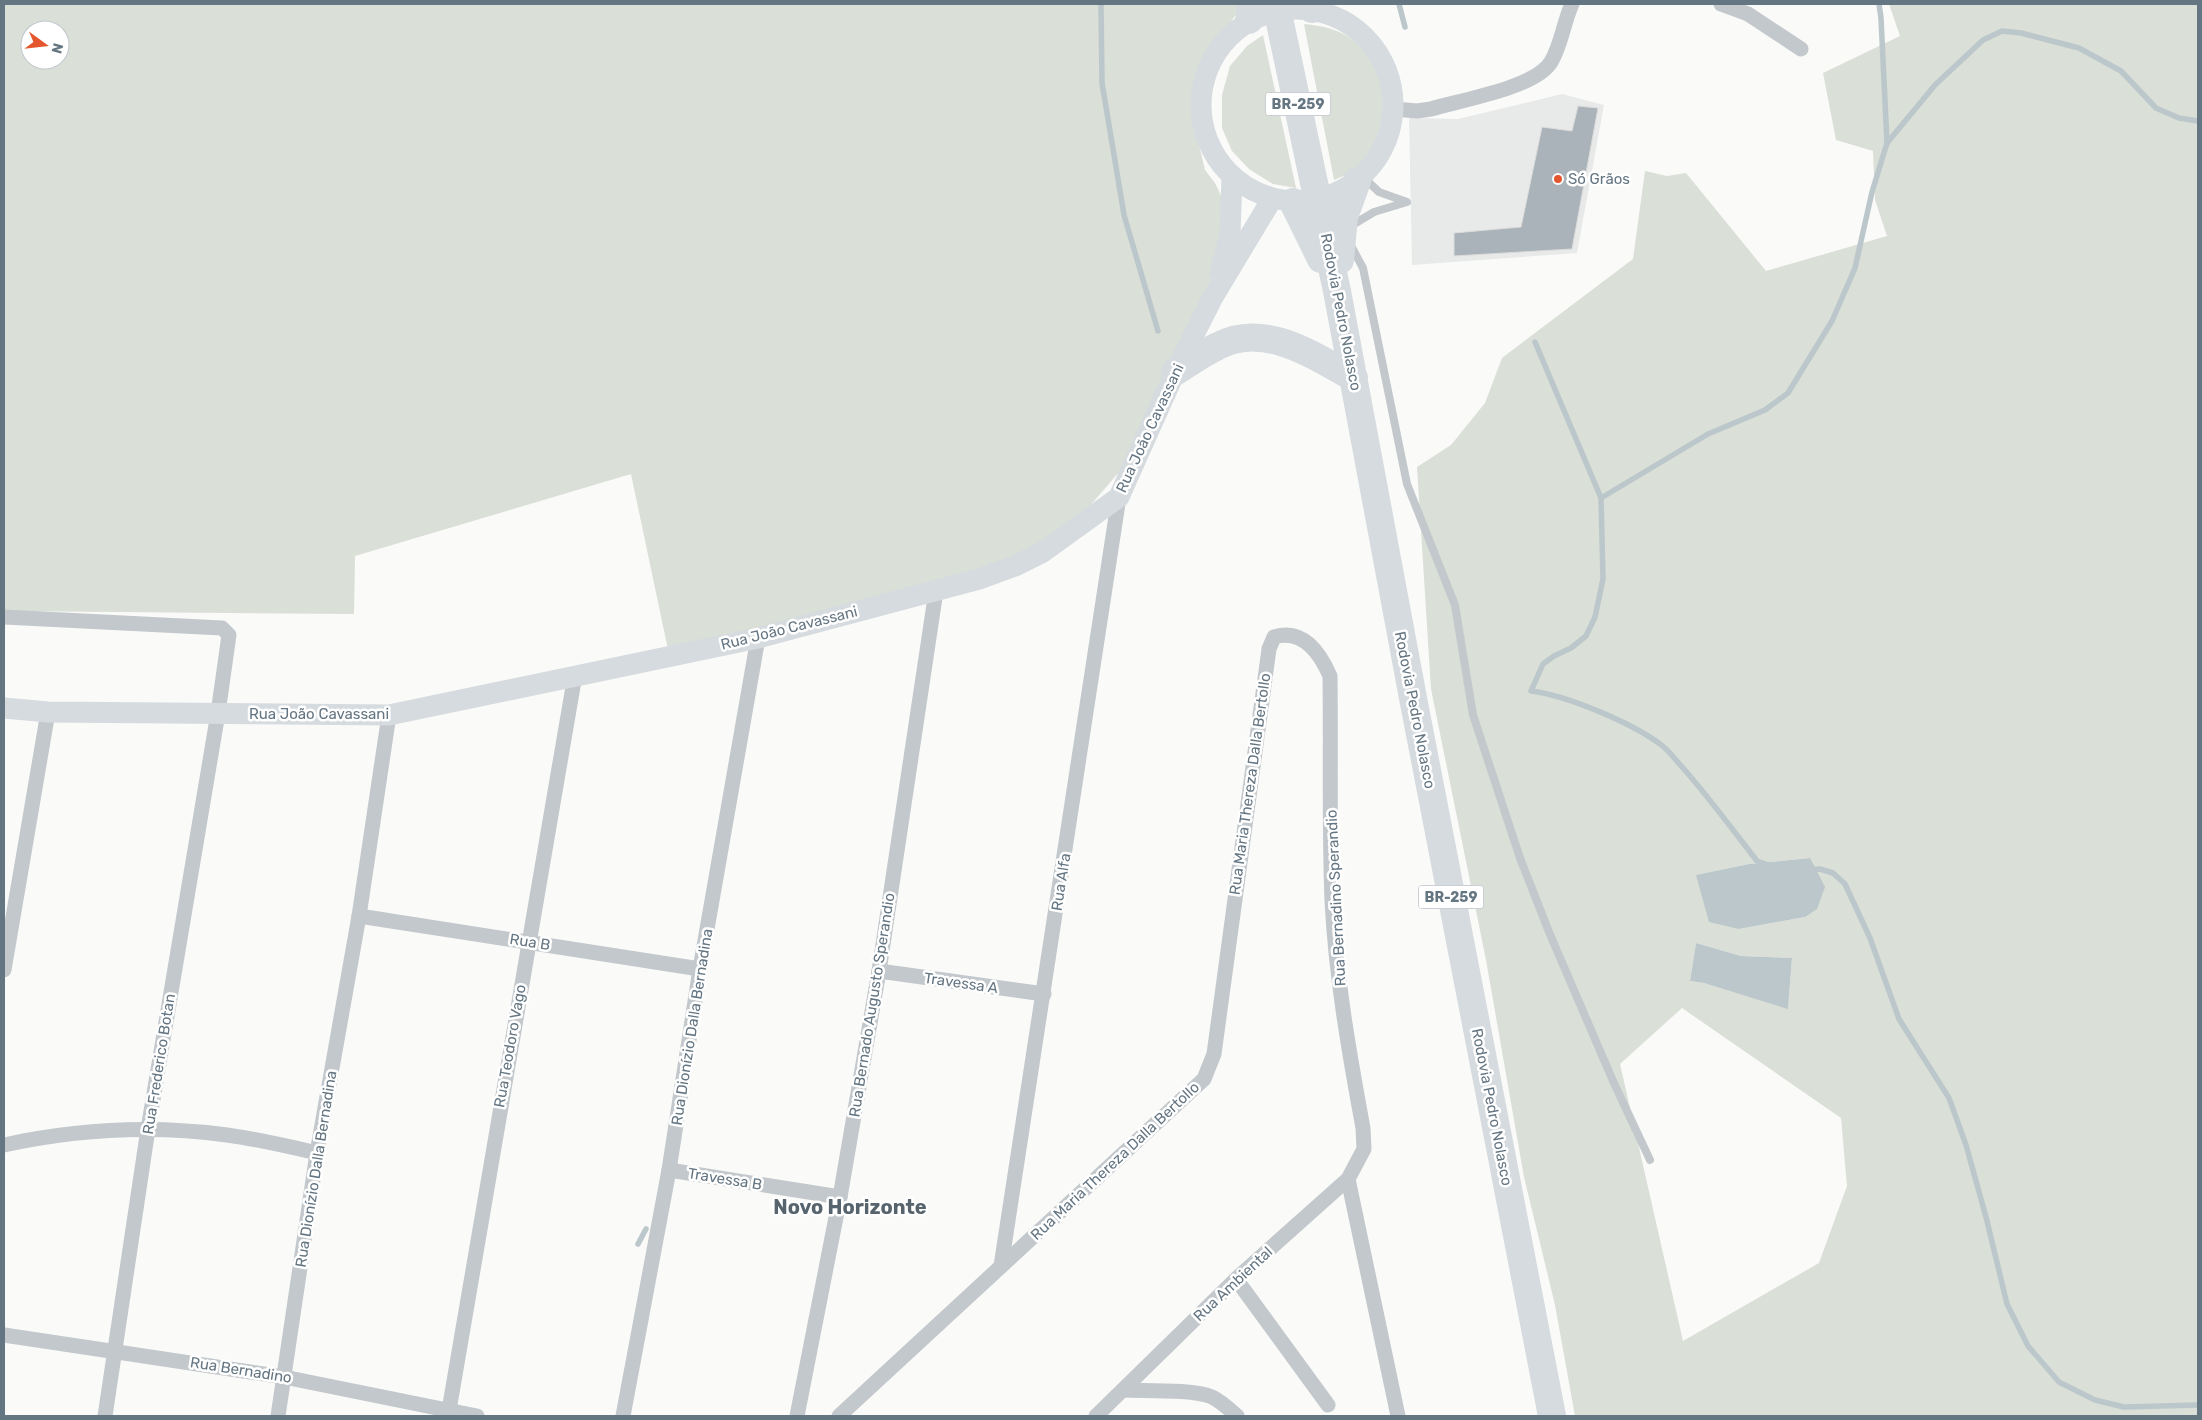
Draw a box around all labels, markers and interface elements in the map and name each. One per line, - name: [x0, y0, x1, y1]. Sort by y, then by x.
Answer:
- north arrow: [20, 20, 70, 70]
- text: N: [48, 41, 67, 55]
- road number: BR-259: [1266, 92, 1330, 116]
- place label: Só Grãos: [1568, 170, 1630, 188]
- marker: Só Grãos: [1552, 173, 1564, 185]
- street label: Rodovia Pedro Nolasco: [1317, 232, 1365, 392]
- street label: Rua João Cavassani: [1112, 361, 1188, 495]
- street label: Rua João Cavassani: [719, 602, 859, 654]
- street label: Rodovia Pedro Nolasco: [1391, 630, 1439, 790]
- street label: Rua Maria Thereza Dalla Bertollo: [1226, 672, 1274, 896]
- street label: Rua João Cavassani: [249, 705, 389, 723]
- street label: Rua Bernadino Sperandio: [1322, 809, 1350, 987]
- street label: Rua Alfa: [1048, 852, 1074, 912]
- road number: BR-259: [1418, 886, 1484, 909]
- street label: Rua Bernado Augusto Sperandio: [845, 892, 899, 1118]
- street label: Rua Dionízio Dalla Bernadina: [668, 927, 716, 1127]
- street label: Rua B: [508, 930, 552, 954]
- street label: Travessa A: [923, 969, 999, 997]
- street label: Rua Teodoro Vago: [490, 983, 530, 1109]
- street label: Rua Frederico Botan: [139, 992, 179, 1136]
- street label: Rodovia Pedro Nolasco: [1468, 1027, 1516, 1187]
- street label: Rua Dionízio Dalla Bernadina: [292, 1069, 340, 1269]
- street label: Rua Maria Thereza Dalla Bertollo: [1027, 1078, 1203, 1244]
- street label: Travessa B: [687, 1164, 763, 1194]
- district label: Novo Horizonte: [773, 1195, 927, 1219]
- street label: Rua Ambiental: [1190, 1243, 1276, 1325]
- street label: Rua Bernadino: [189, 1353, 293, 1387]

